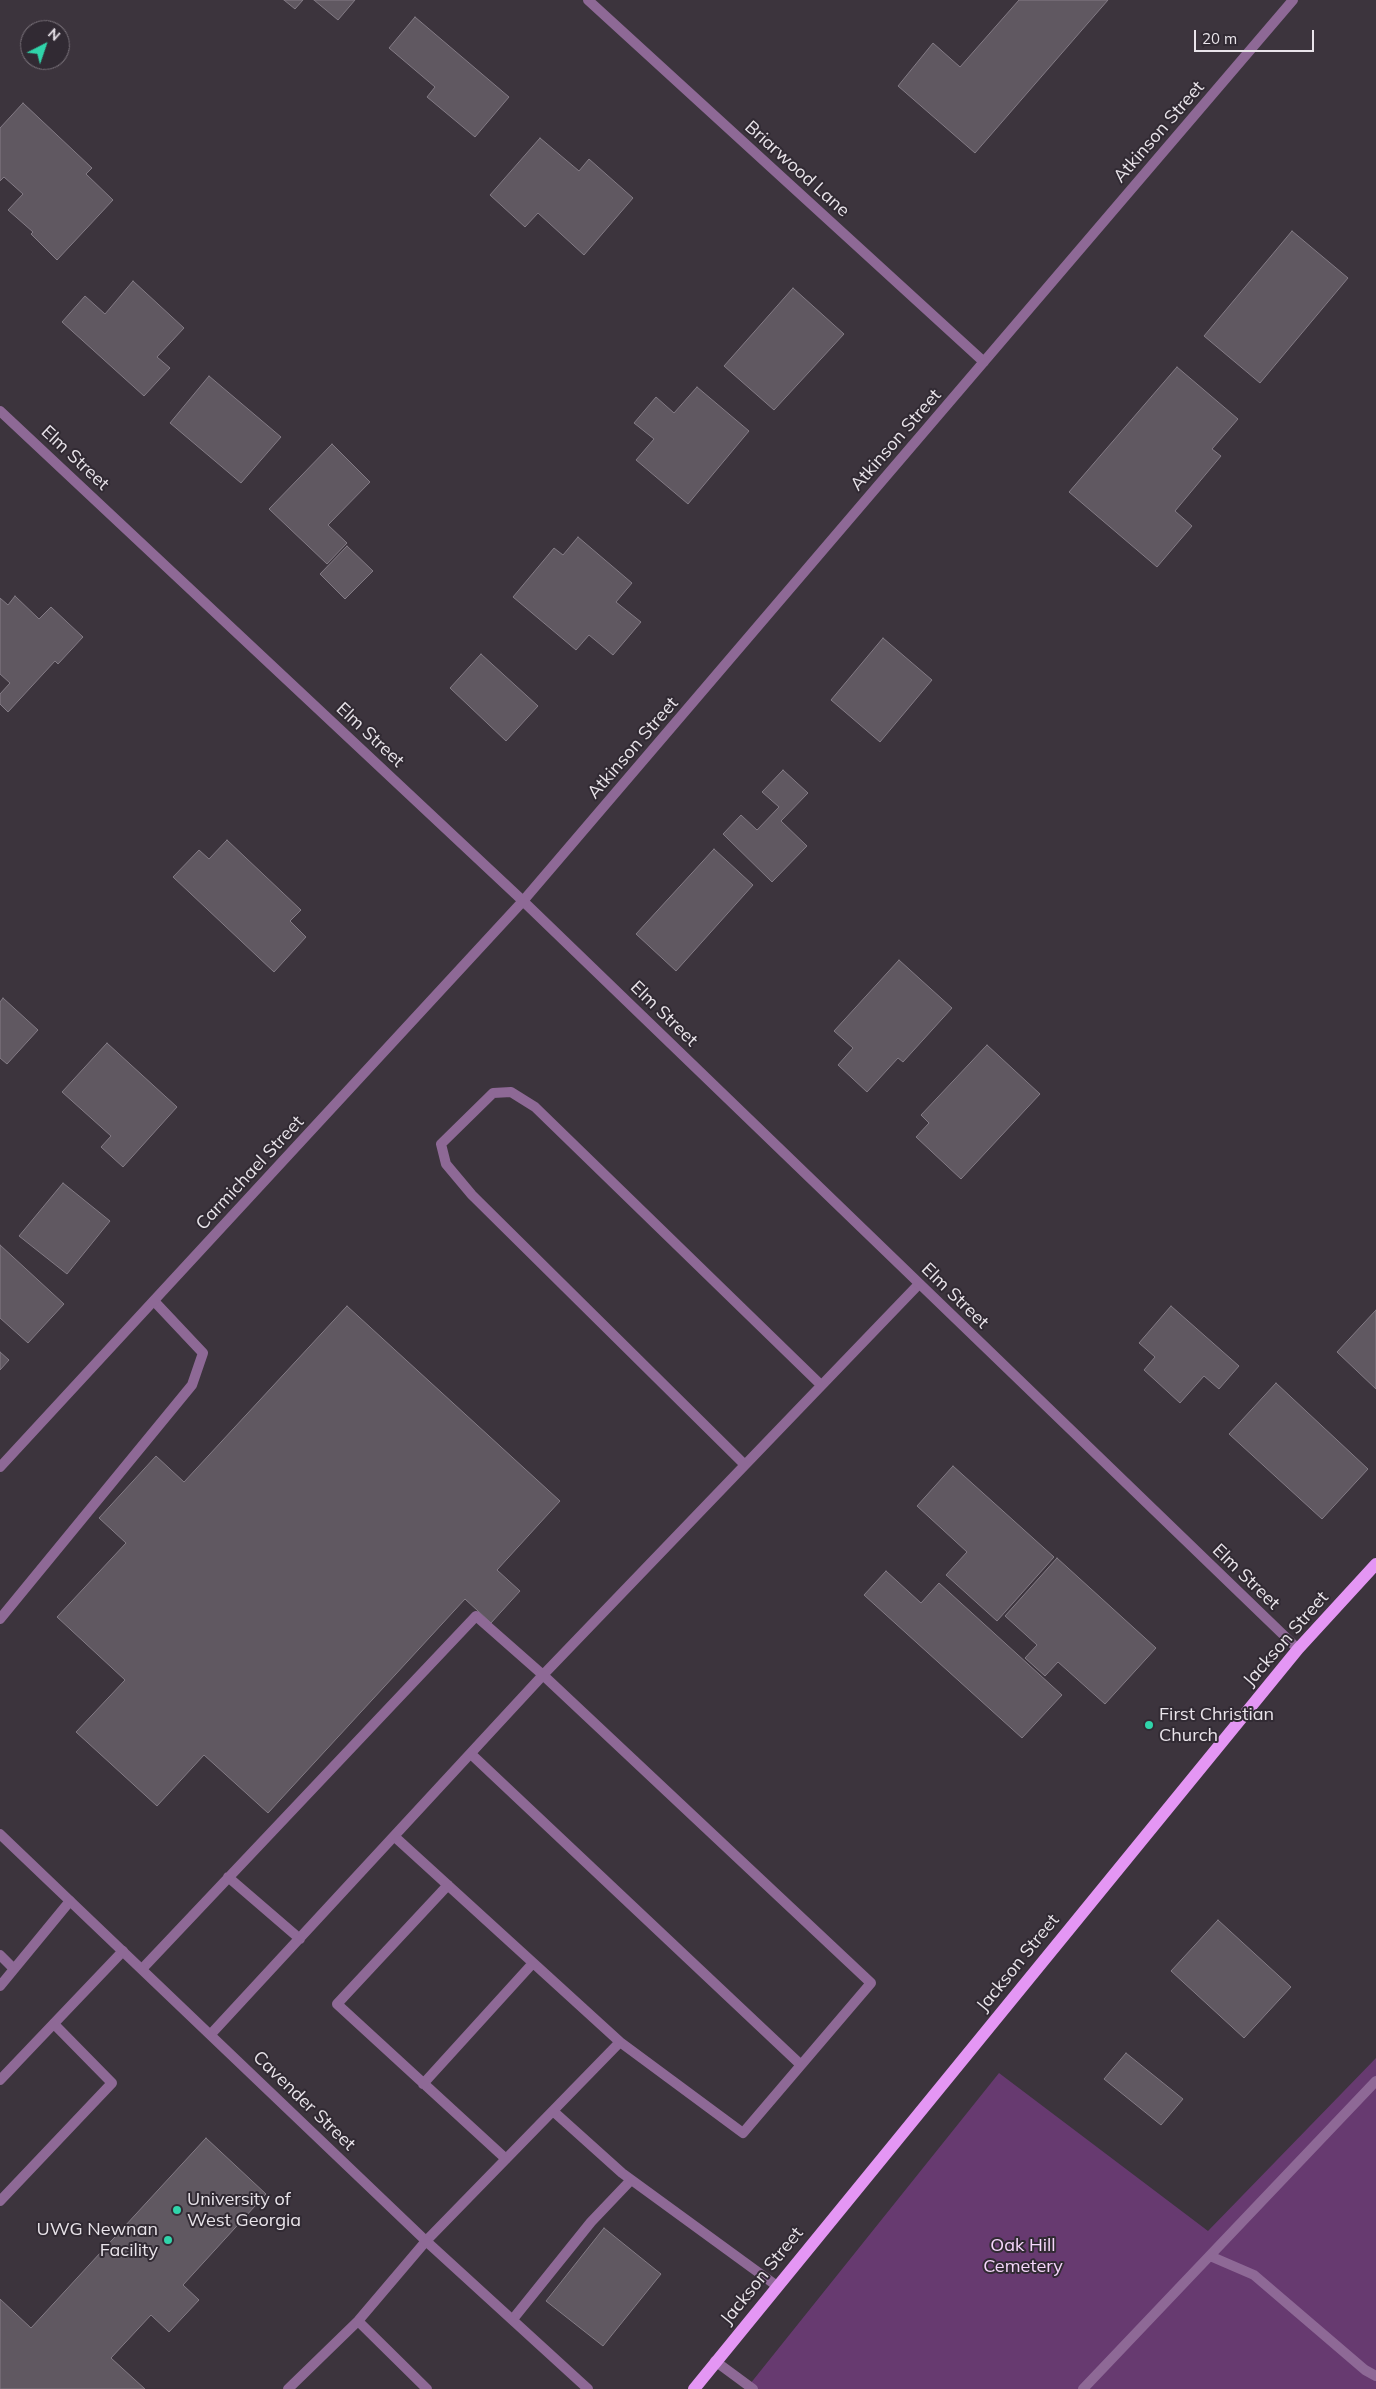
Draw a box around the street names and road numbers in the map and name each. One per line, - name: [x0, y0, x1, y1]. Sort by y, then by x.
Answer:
- street label: Atkinson Street: [1109, 77, 1209, 187]
- street label: Briarwood Lane: [740, 116, 854, 222]
- street label: Atkinson Street: [846, 385, 946, 495]
- street label: Elm Street: [36, 421, 114, 495]
- street label: Atkinson Street: [583, 693, 683, 803]
- street label: Elm Street: [331, 698, 409, 772]
- street label: Elm Street: [626, 977, 702, 1051]
- street label: Carmichael Street: [192, 1111, 308, 1235]
- street label: Elm Street: [917, 1259, 993, 1333]
- street label: Elm Street: [1208, 1540, 1284, 1614]
- street label: Jackson Street: [1239, 1587, 1333, 1691]
- street label: Jackson Street: [972, 1910, 1064, 2016]
- street label: Cavender Street: [248, 2047, 360, 2155]
- street label: Jackson Street: [716, 2223, 808, 2329]

